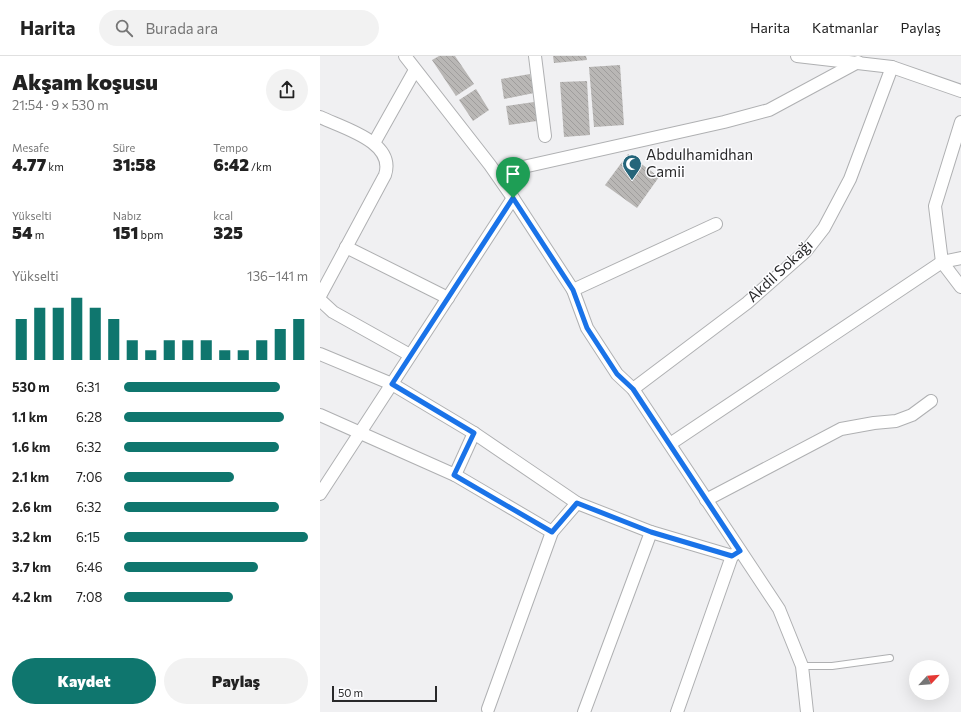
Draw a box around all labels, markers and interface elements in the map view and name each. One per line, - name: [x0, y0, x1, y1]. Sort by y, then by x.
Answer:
- search box: [99, 10, 379, 46]
- text: Harita: [20, 16, 75, 39]
- icon: search: [113, 17, 135, 39]
- text: Burada ara: [145, 19, 218, 37]
- text: Harita: [750, 19, 790, 36]
- text: Katmanlar: [812, 19, 879, 36]
- text: Paylaş: [901, 19, 941, 36]
- text: Akşam koşusu: [12, 68, 158, 95]
- button: share: [266, 69, 308, 111]
- text: 21:54 · 9 × 530 m: [12, 97, 109, 113]
- text: Mesafe: [12, 141, 49, 154]
- text: Süre: [113, 141, 135, 154]
- text: Tempo: [213, 141, 248, 154]
- place label: Abdulhamidhan Camii: [646, 145, 753, 180]
- mosque icon: Abdulhamidhan Camii: [621, 153, 643, 181]
- text: 4.77: [12, 154, 46, 175]
- text: 31:58: [113, 154, 156, 175]
- text: 6:42: [213, 154, 249, 175]
- pin: [496, 157, 530, 198]
- text: km: [46, 160, 64, 173]
- text: /km: [249, 160, 272, 173]
- icon: arrive: [502, 163, 524, 185]
- text: Yükselti: [12, 209, 52, 222]
- text: Nabız: [113, 209, 142, 222]
- text: kcal: [213, 209, 233, 222]
- text: 54: [12, 222, 33, 243]
- text: 151: [113, 222, 139, 243]
- text: 325: [213, 222, 243, 243]
- text: m: [33, 228, 44, 241]
- text: bpm: [139, 228, 163, 241]
- street label: Akdil Sokağı: [743, 235, 816, 305]
- text: Yükselti: [12, 268, 59, 284]
- text: 136–141 m: [247, 268, 308, 284]
- text: 530 m: [12, 379, 50, 395]
- text: 6:31: [76, 379, 100, 395]
- text: 1.1 km: [12, 409, 48, 425]
- text: 6:28: [76, 409, 102, 425]
- text: 1.6 km: [12, 439, 50, 455]
- text: 6:32: [76, 439, 102, 455]
- text: 2.1 km: [12, 469, 49, 485]
- text: 7:06: [76, 469, 102, 485]
- text: 2.6 km: [12, 499, 52, 515]
- text: 6:32: [76, 499, 102, 515]
- text: 3.2 km: [12, 529, 52, 545]
- text: 6:15: [76, 529, 100, 545]
- text: 3.7 km: [12, 559, 51, 575]
- text: 6:46: [76, 559, 103, 575]
- text: 4.2 km: [12, 589, 52, 605]
- text: 7:08: [76, 589, 102, 605]
- button: Kaydet: [12, 658, 156, 704]
- button: Paylaş: [164, 658, 308, 704]
- north arrow: [909, 660, 949, 700]
- map controls: [909, 660, 949, 700]
- scale bar: [332, 684, 437, 703]
- text: 50 m: [338, 686, 363, 699]

